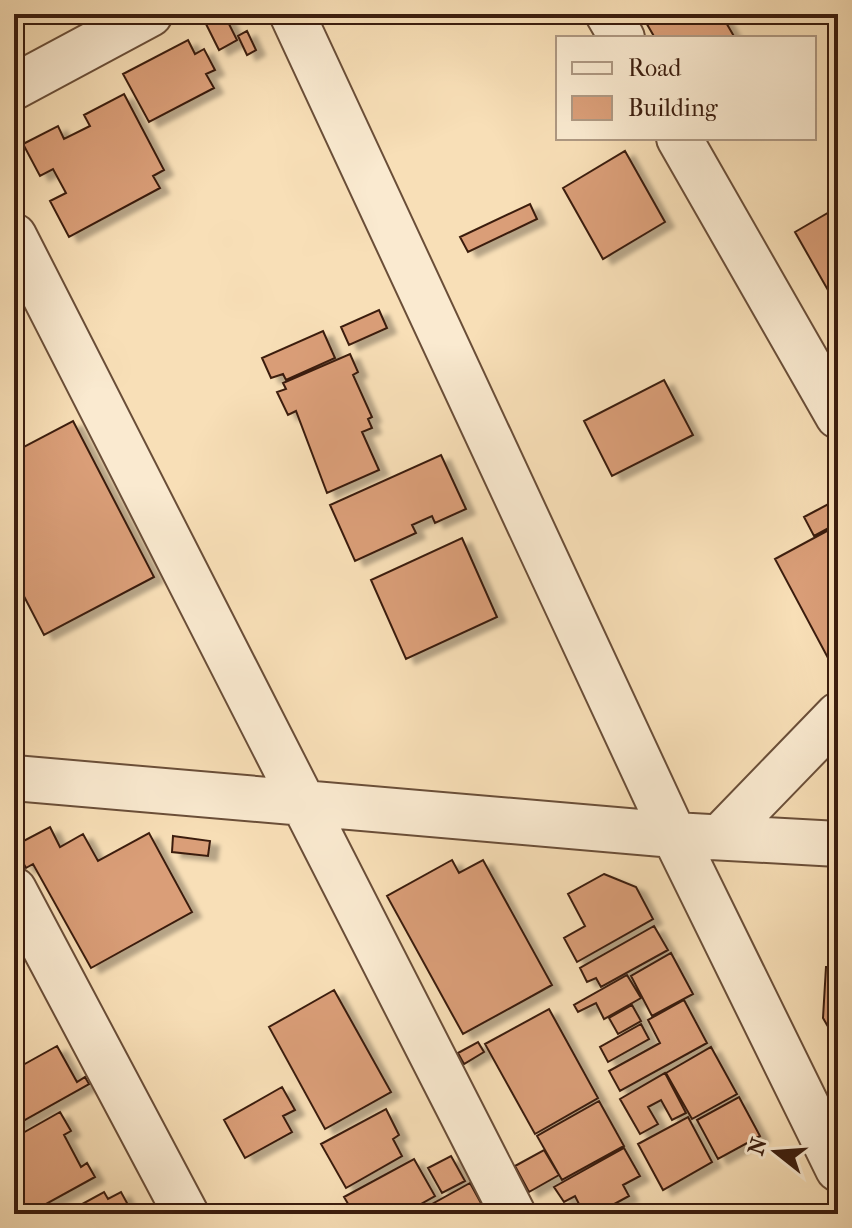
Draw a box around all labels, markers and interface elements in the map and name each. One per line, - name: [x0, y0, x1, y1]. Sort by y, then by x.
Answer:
- legend: [556, 36, 816, 140]
- text: Road: [628, 54, 682, 82]
- text: Building: [628, 94, 719, 122]
- north arrow: [736, 1112, 816, 1192]
- text: N: [743, 1134, 773, 1158]

